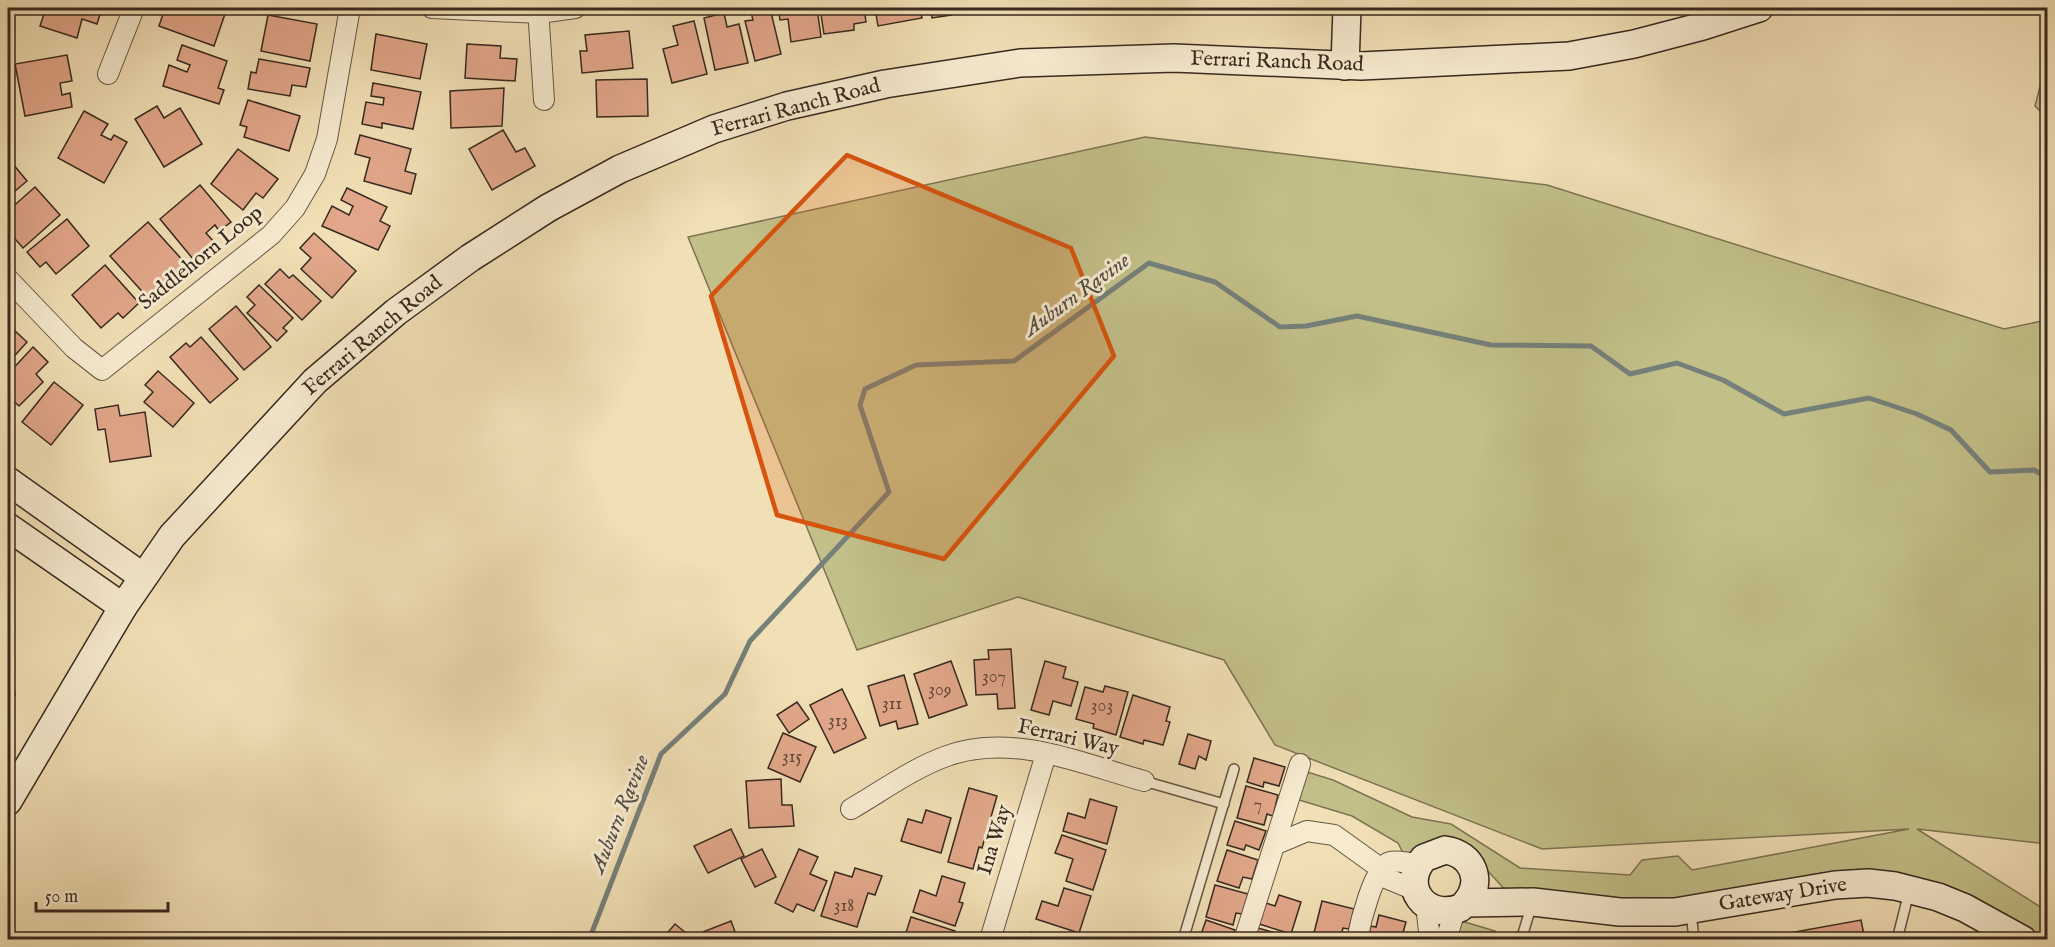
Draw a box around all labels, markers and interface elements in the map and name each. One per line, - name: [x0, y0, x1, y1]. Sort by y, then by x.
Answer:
- street label: Ferrari Ranch Road: [1190, 45, 1365, 79]
- street label: Ferrari Ranch Road: [709, 72, 884, 144]
- street label: Saddlehorn Loop: [133, 200, 269, 316]
- water label: Auburn Ravine: [1017, 247, 1136, 344]
- street label: Ferrari Ranch Road: [298, 269, 449, 402]
- house number: 307: [982, 666, 1006, 689]
- house number: 309: [928, 679, 952, 702]
- house number: 311: [882, 693, 902, 716]
- house number: 303: [1091, 695, 1113, 718]
- house number: 313: [828, 710, 848, 733]
- street label: Ferrari Way: [1015, 713, 1122, 763]
- house number: 315: [782, 746, 802, 769]
- water label: Auburn Ravine: [583, 750, 657, 879]
- house number: 7: [1254, 794, 1262, 817]
- street label: Ina Way: [972, 801, 1019, 878]
- street label: Gateway Drive: [1717, 872, 1849, 918]
- scale bar: [36, 875, 168, 913]
- text: 50 m: [45, 886, 78, 909]
- house number: 318: [834, 895, 854, 918]

